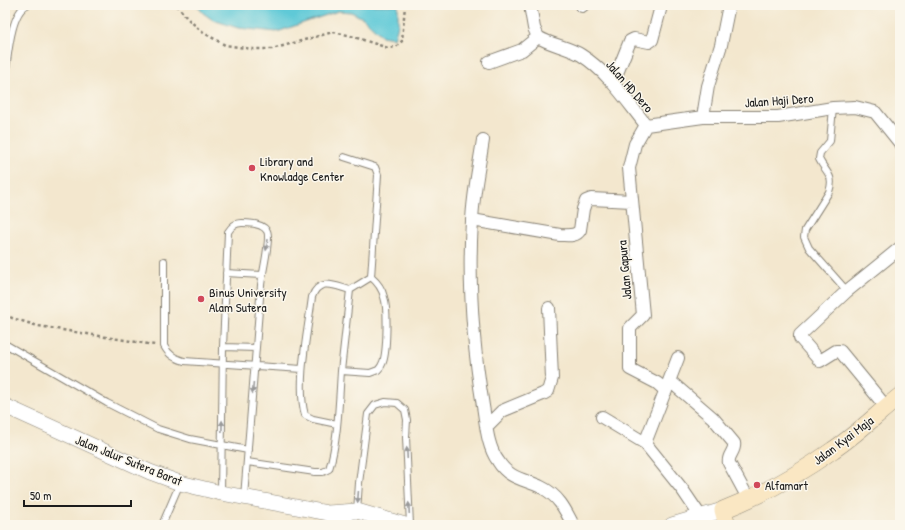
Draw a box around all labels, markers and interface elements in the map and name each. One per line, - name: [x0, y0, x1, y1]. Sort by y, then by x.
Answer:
- street label: Jalan HD Dero: [602, 56, 658, 116]
- street label: Jalan Haji Dero: [744, 89, 814, 111]
- place label: Library and Knowladge Center: [260, 152, 344, 185]
- marker: Library and Knowladge Center: [247, 163, 257, 173]
- one-way arrow: [264, 239, 270, 251]
- street label: Jalan Gapura: [612, 240, 636, 300]
- place label: Binus University Alam Sutera: [209, 283, 287, 316]
- marker: Binus University Alam Sutera: [196, 294, 206, 304]
- one-way arrow: [249, 382, 256, 394]
- street label: Jalan Kyai Maja: [809, 411, 877, 469]
- one-way arrow: [219, 419, 225, 432]
- street label: Jalan Jalur Sutera Barat: [73, 430, 186, 490]
- one-way arrow: [403, 447, 410, 459]
- place label: Alfamart: [765, 476, 809, 494]
- marker: Alfamart: [752, 480, 762, 490]
- scale bar: [24, 482, 131, 508]
- text: 50 m: [30, 487, 51, 504]
- one-way arrow: [354, 491, 361, 503]
- one-way arrow: [406, 502, 413, 514]

